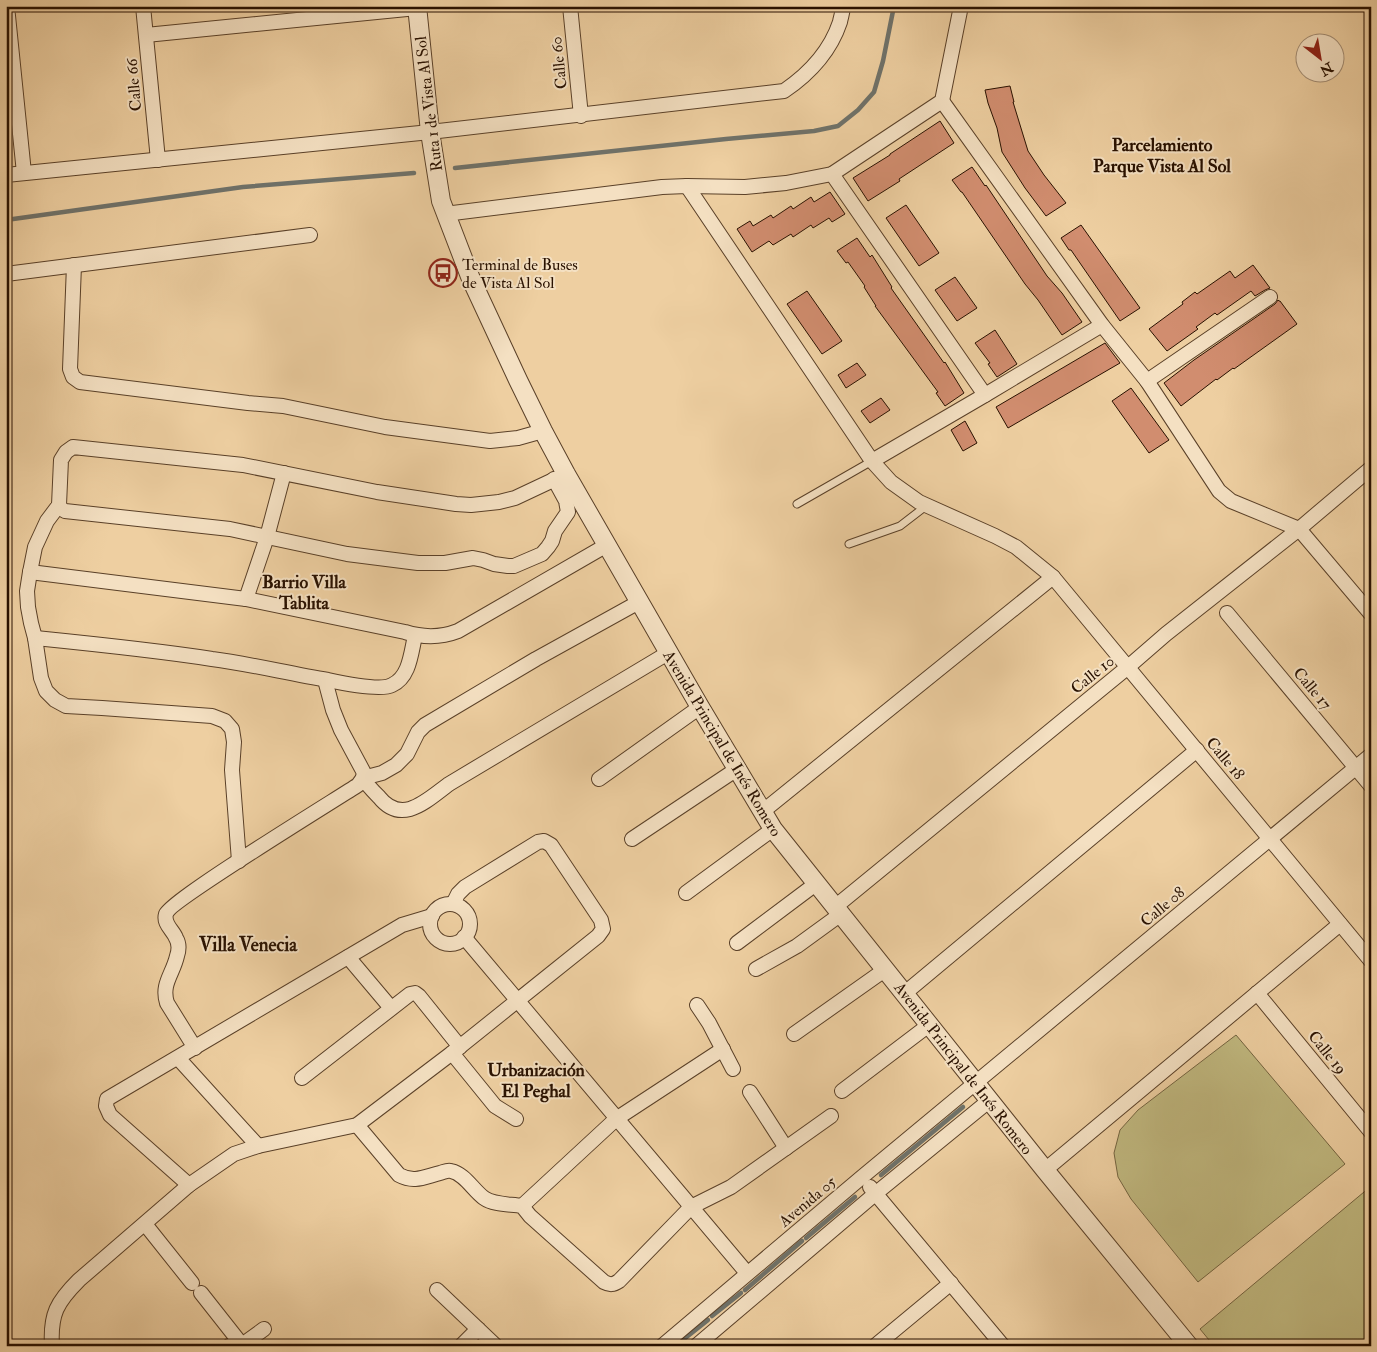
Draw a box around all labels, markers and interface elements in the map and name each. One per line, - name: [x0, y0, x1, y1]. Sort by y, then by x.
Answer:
- north arrow: [1294, 32, 1344, 82]
- street label: Ruta 1 de Vista Al Sol: [411, 35, 447, 173]
- street label: Calle 60: [546, 36, 572, 90]
- street label: Calle 66: [122, 57, 146, 112]
- text: N: [1316, 58, 1337, 79]
- district label: Parcelamiento Parque Vista Al Sol: [1093, 134, 1231, 178]
- place label: Terminal de Buses de Vista Al Sol: [462, 255, 578, 293]
- bus stop icon: Terminal de Buses de Vista Al Sol: [428, 258, 458, 288]
- district label: Barrio Villa Tablita: [262, 571, 347, 615]
- street label: Avenida Principal de Inés Romero: [657, 646, 786, 841]
- street label: Calle 10: [1067, 651, 1118, 698]
- street label: Calle 17: [1289, 663, 1336, 715]
- street label: Calle 18: [1202, 733, 1249, 784]
- street label: Calle 08: [1136, 882, 1189, 931]
- district label: Villa Venecia: [198, 933, 298, 957]
- street label: Avenida Principal de Inés Romero: [888, 977, 1037, 1160]
- street label: Calle 19: [1304, 1027, 1351, 1078]
- district label: Urbanización El Peghal: [487, 1059, 586, 1103]
- street label: Avenida 05: [774, 1172, 840, 1232]

